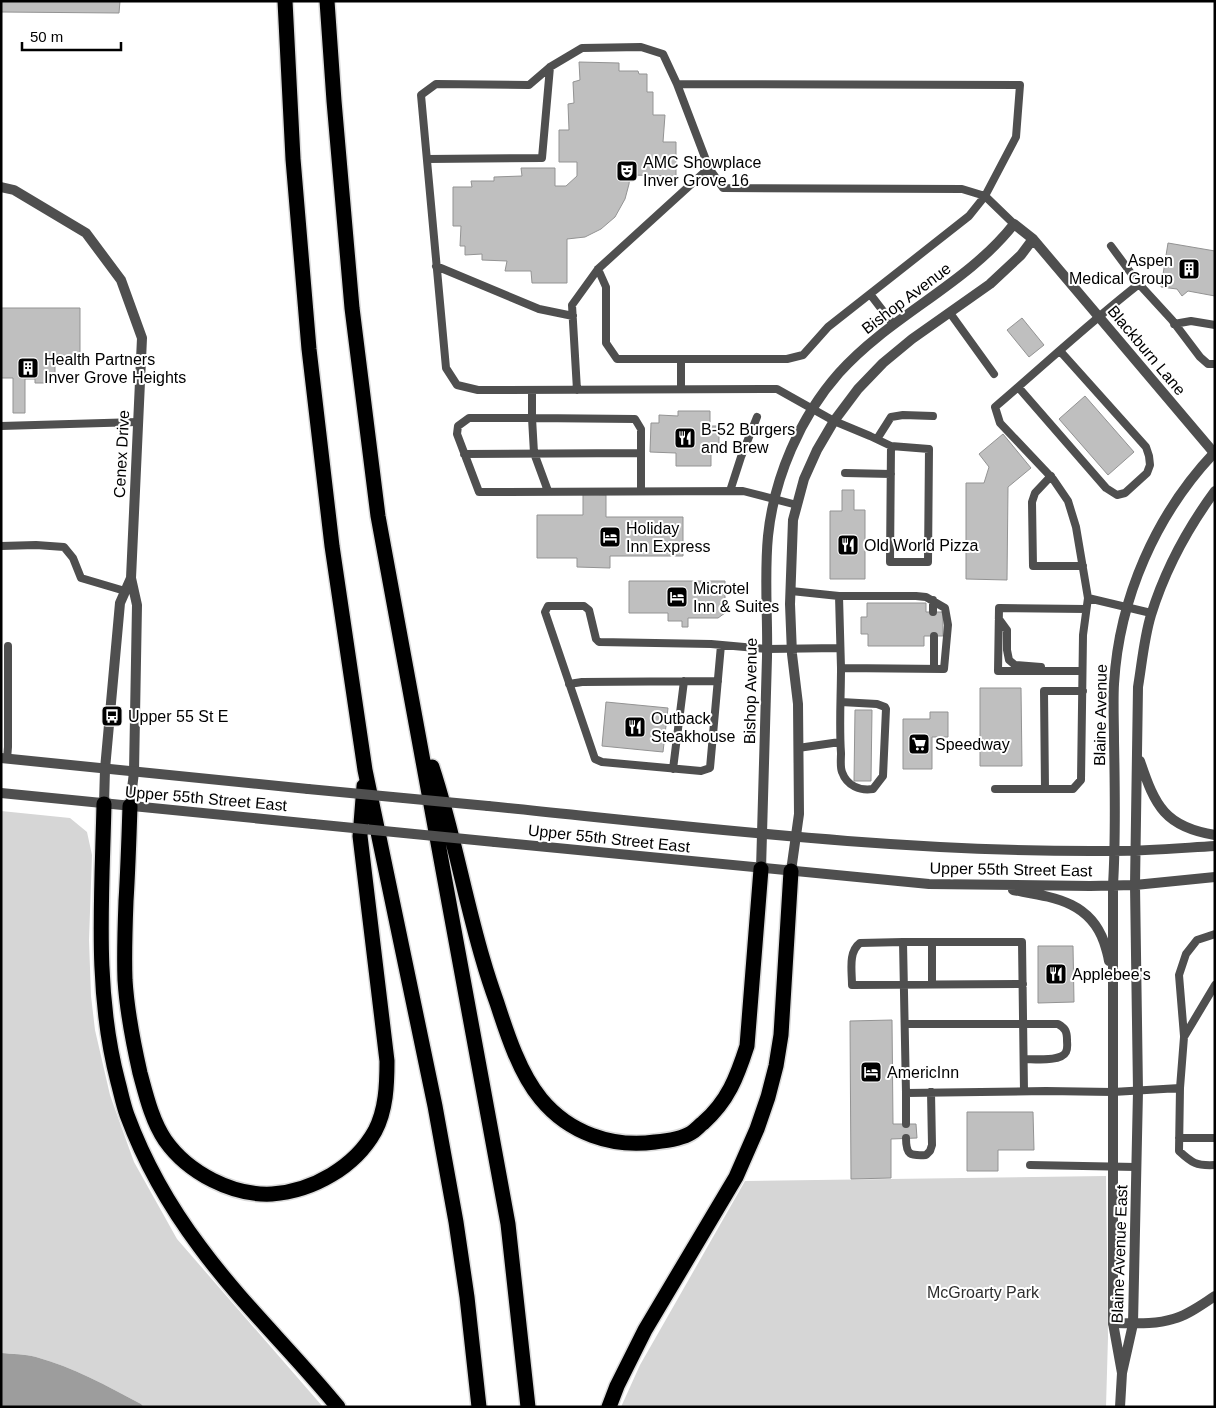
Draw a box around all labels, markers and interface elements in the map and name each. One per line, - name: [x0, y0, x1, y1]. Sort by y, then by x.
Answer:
- scale bar: [22, 20, 121, 52]
- text: 50 m: [30, 28, 63, 45]
- place label: AMC Showplace Inver Grove 16: [643, 154, 761, 189]
- theatre icon: AMC Showplace Inver Grove 16: [615, 159, 639, 183]
- place label: Aspen Medical Group: [1069, 252, 1173, 287]
- building icon: Aspen Medical Group: [1177, 257, 1201, 281]
- street label: Bishop Avenue: [859, 260, 954, 337]
- street label: Blackburn Lane: [1104, 302, 1189, 398]
- place label: Health Partners Inver Grove Heights: [44, 351, 186, 386]
- building icon: Health Partners Inver Grove Heights: [16, 356, 40, 380]
- street label: Cenex Drive: [111, 410, 132, 498]
- place label: B-52 Burgers and Brew: [701, 421, 795, 456]
- restaurant icon: B-52 Burgers and Brew: [673, 426, 697, 450]
- place label: Holiday Inn Express: [626, 520, 710, 555]
- hotel icon: Holiday Inn Express: [598, 525, 622, 549]
- restaurant icon: Old World Pizza: [836, 533, 860, 557]
- place label: Old World Pizza: [864, 537, 979, 554]
- place label: Microtel Inn & Suites: [693, 580, 779, 615]
- hotel icon: Microtel Inn & Suites: [665, 585, 689, 609]
- street label: Bishop Avenue: [741, 638, 760, 744]
- street label: Blaine Avenue: [1091, 664, 1110, 766]
- bus stop icon: Upper 55 St E: [100, 704, 124, 728]
- place label: Upper 55 St E: [128, 708, 229, 725]
- place label: Outback Steakhouse: [651, 710, 736, 745]
- restaurant icon: Outback Steakhouse: [623, 715, 647, 739]
- supermarket icon: Speedway: [907, 732, 931, 756]
- place label: Speedway: [935, 736, 1010, 753]
- street label: Upper 55th Street East: [124, 783, 288, 814]
- street label: Upper 55th Street East: [527, 822, 691, 856]
- street label: Upper 55th Street East: [929, 860, 1093, 879]
- restaurant icon: Applebee's: [1044, 962, 1068, 986]
- place label: Applebee's: [1072, 966, 1151, 983]
- hotel icon: AmericInn: [859, 1060, 883, 1084]
- place label: AmericInn: [887, 1064, 959, 1081]
- street label: Blaine Avenue East: [1109, 1184, 1130, 1324]
- park label: McGroarty Park: [927, 1284, 1040, 1301]

